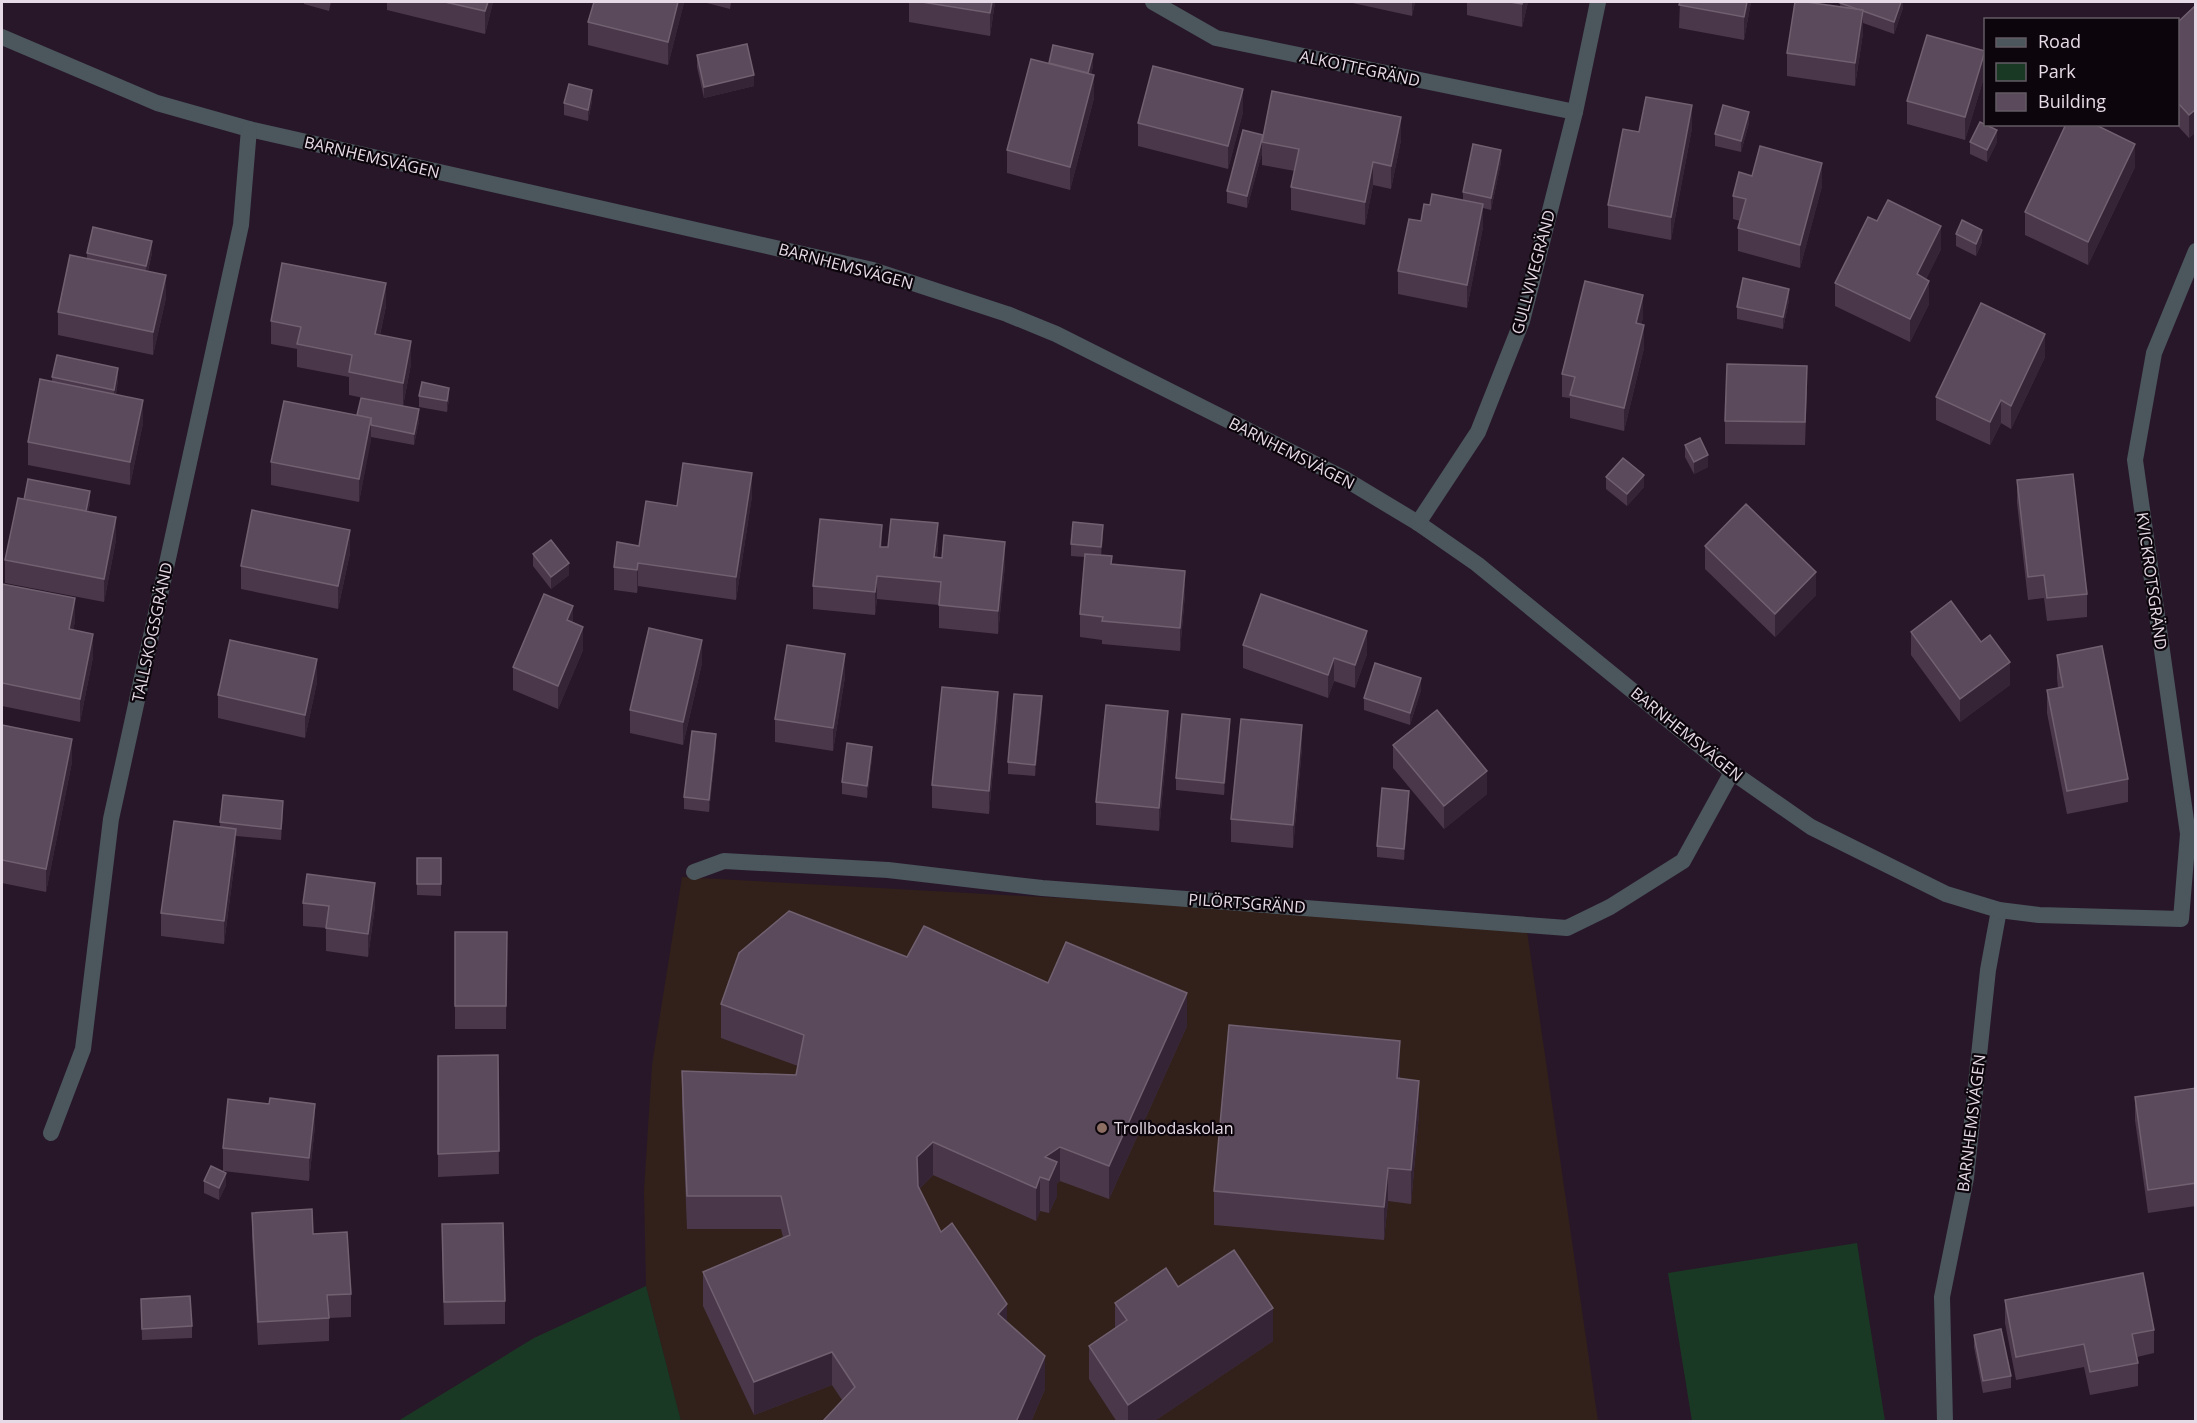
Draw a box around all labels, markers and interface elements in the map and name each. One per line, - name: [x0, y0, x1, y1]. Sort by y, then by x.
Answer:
- legend: [1984, 18, 2179, 126]
- text: Road: [2038, 29, 2081, 53]
- street label: ALKOTTEGRÄND: [1298, 45, 1422, 91]
- text: Park: [2038, 59, 2076, 83]
- text: Building: [2038, 89, 2106, 113]
- street label: BARNHEMSVÄGEN: [302, 131, 442, 183]
- street label: GULLVIVEGRÄND: [1506, 207, 1560, 337]
- street label: BARNHEMSVÄGEN: [776, 237, 916, 295]
- street label: BARNHEMSVÄGEN: [1225, 412, 1359, 494]
- street label: KVICKROTSGRÄND: [2131, 511, 2173, 651]
- street label: TALLSKOGSGRÄND: [126, 560, 178, 704]
- street label: BARNHEMSVÄGEN: [1626, 682, 1748, 786]
- street label: PILÖRTSGRÄND: [1188, 888, 1306, 918]
- street label: BARNHEMSVÄGEN: [1952, 1053, 1990, 1193]
- place label: Trollbodaskolan: [1114, 1117, 1234, 1139]
- marker: Trollbodaskolan: [1095, 1121, 1109, 1135]

